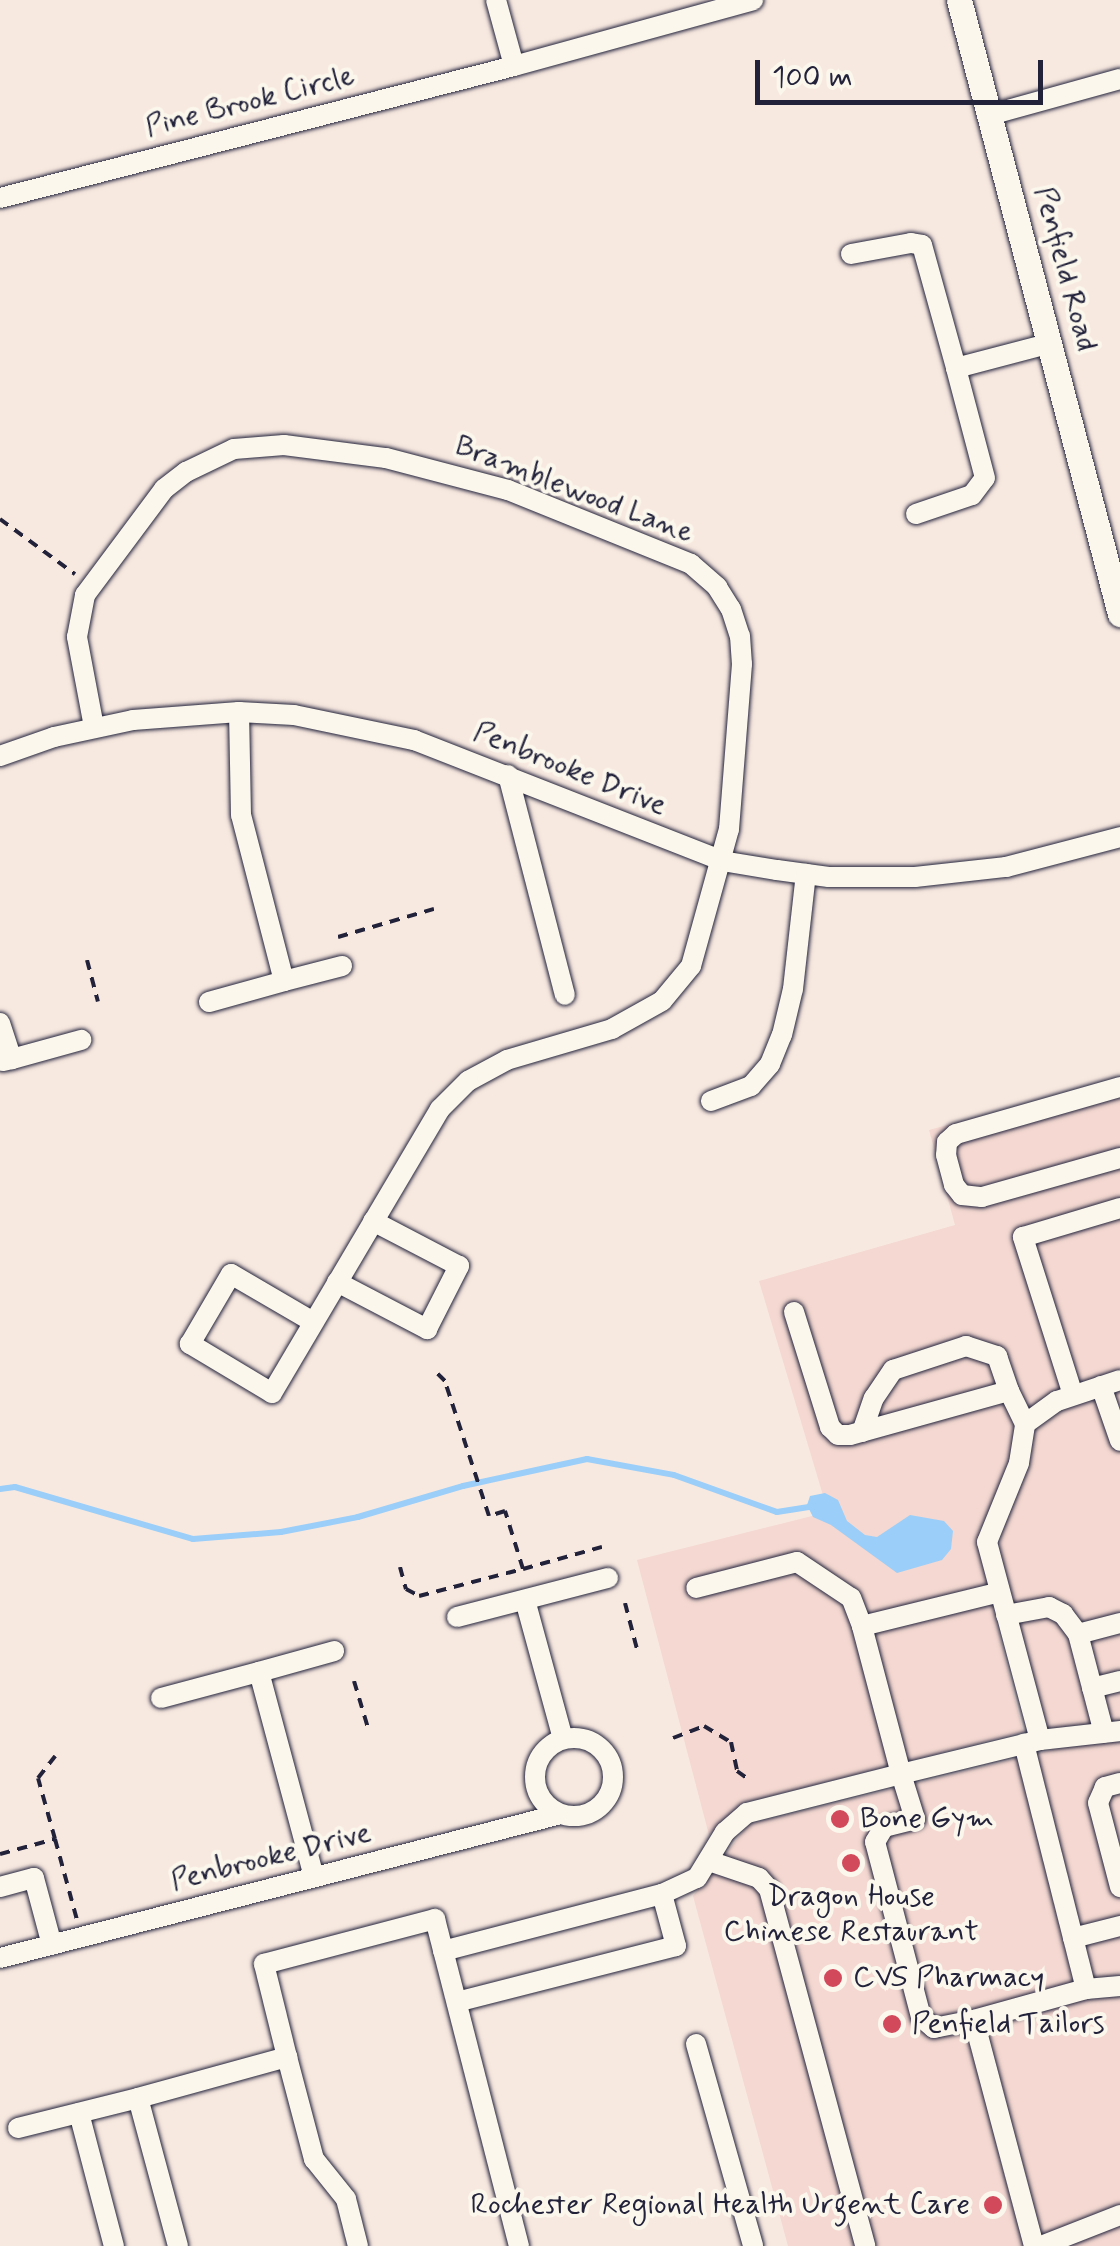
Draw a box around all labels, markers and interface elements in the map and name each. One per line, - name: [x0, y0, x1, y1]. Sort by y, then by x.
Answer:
- scale bar: [760, 40, 1048, 102]
- street label: Pine Brook Circle: [141, 58, 359, 146]
- text: 100 m: [772, 58, 853, 97]
- street label: Penfield Road: [1026, 184, 1104, 354]
- street label: Bramblewood Lane: [451, 429, 697, 551]
- street label: Penbrooke Drive: [469, 714, 671, 824]
- place label: Bone Gym: [860, 1801, 998, 1837]
- marker: Bone Gym: [829, 1808, 851, 1830]
- street label: Penbrooke Drive: [168, 1815, 374, 1899]
- marker: Dragon House Chinese Restaurant: [840, 1852, 862, 1874]
- place label: Dragon House Chinese Restaurant: [723, 1879, 979, 1950]
- place label: CVS Pharmacy: [853, 1960, 1044, 1996]
- marker: CVS Pharmacy: [822, 1967, 844, 1989]
- place label: Penfield Tailors: [912, 2006, 1101, 2042]
- marker: Penfield Tailors: [881, 2013, 903, 2035]
- place label: Rochester Regional Health Urgent Care: [460, 2187, 970, 2223]
- marker: Rochester Regional Health Urgent Care: [980, 2192, 1006, 2218]

